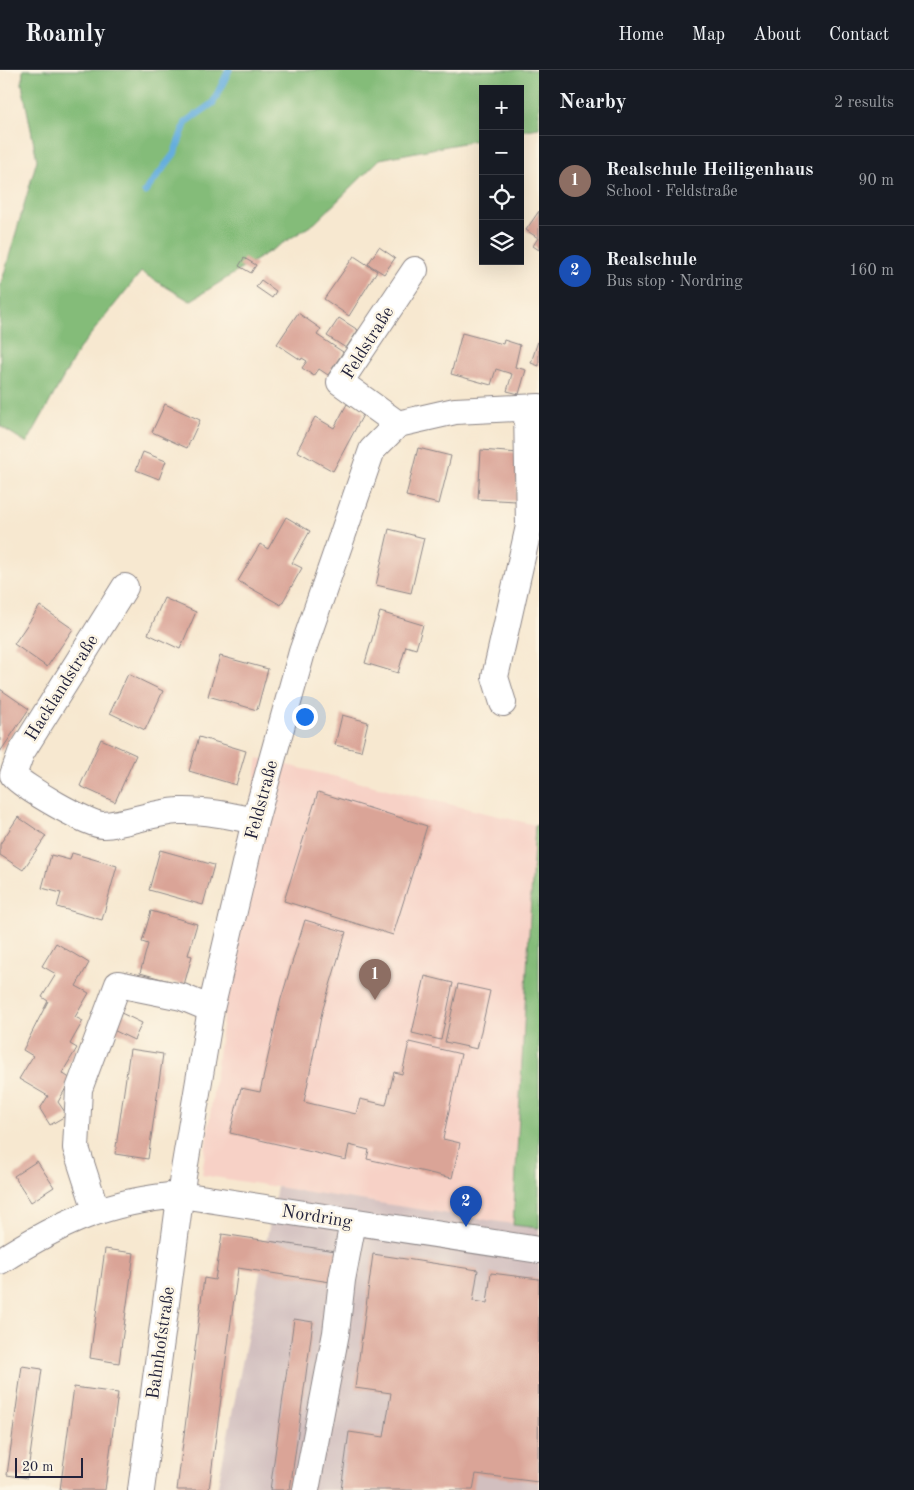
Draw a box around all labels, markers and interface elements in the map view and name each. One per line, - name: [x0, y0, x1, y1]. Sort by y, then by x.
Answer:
- text: Roamly: [25, 23, 106, 47]
- text: Home: [618, 26, 664, 44]
- text: Map: [692, 26, 725, 44]
- text: About: [753, 26, 801, 44]
- text: Contact: [829, 26, 889, 44]
- map controls: [479, 85, 524, 265]
- button: +: [479, 85, 524, 130]
- text: Nearby: [559, 92, 627, 113]
- text: 2 results: [834, 95, 894, 111]
- button: −: [479, 130, 524, 175]
- text: Realschule Heiligenhaus: [606, 161, 813, 180]
- text: 1: [570, 173, 580, 189]
- text: 90 m: [858, 173, 894, 189]
- button: locate: [479, 175, 524, 220]
- text: School · Feldstraße: [606, 184, 738, 200]
- button: layers: [479, 220, 524, 265]
- text: Realschule: [606, 251, 697, 270]
- text: 2: [570, 263, 580, 279]
- text: 160 m: [849, 263, 894, 279]
- text: Bus stop · Nordring: [606, 274, 743, 290]
- street label: Feldstraße: [339, 304, 397, 382]
- street label: Hacklandstraße: [22, 632, 102, 744]
- your location: [292, 704, 318, 730]
- street label: Feldstraße: [243, 758, 281, 842]
- pin: 1: [359, 959, 391, 1000]
- pin: 2: [450, 1186, 482, 1227]
- street label: Nordring: [280, 1203, 354, 1232]
- street label: Bahnhofstraße: [144, 1285, 178, 1401]
- scale bar: [15, 1455, 82, 1478]
- text: 20 m: [22, 1460, 53, 1474]

